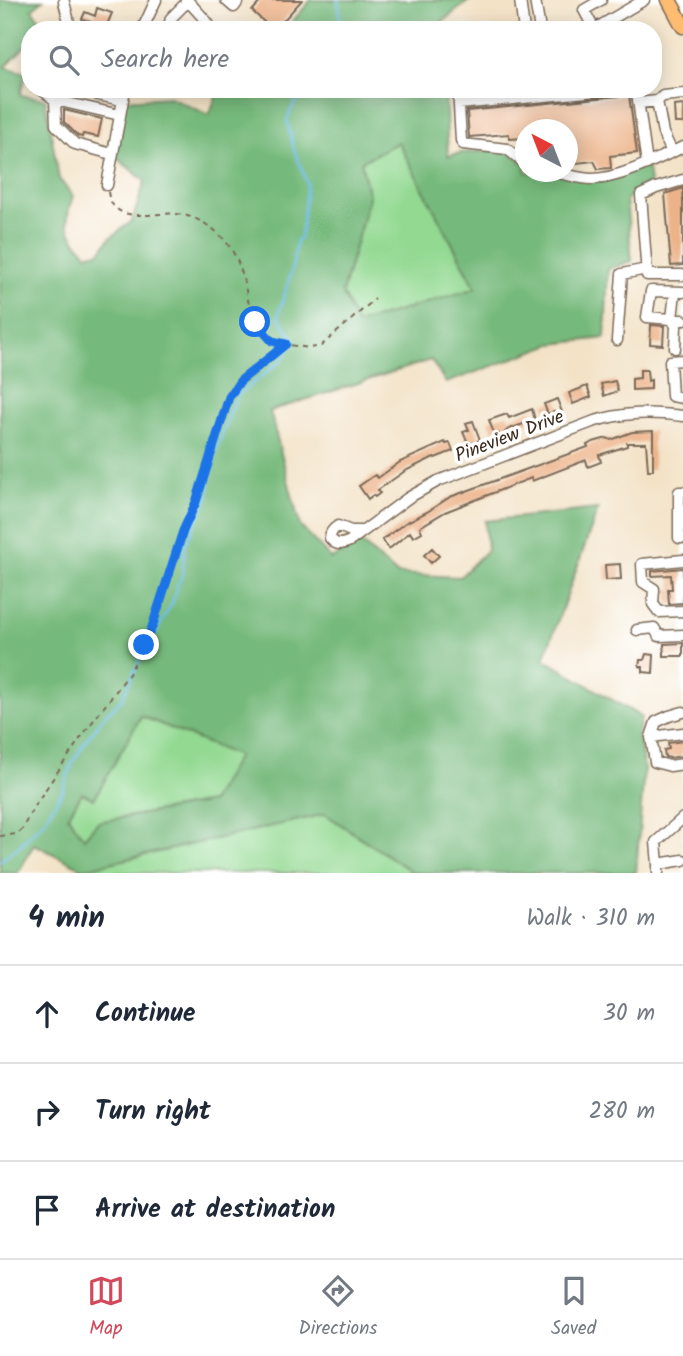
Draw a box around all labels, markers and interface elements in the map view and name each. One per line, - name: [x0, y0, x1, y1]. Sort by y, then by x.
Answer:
- search box: [21, 21, 662, 98]
- text: Search here: [101, 39, 229, 81]
- icon: search: [45, 41, 83, 79]
- north arrow: [515, 119, 578, 182]
- route start: [239, 306, 270, 337]
- street label: Pineview Drive: [451, 402, 569, 471]
- route end: [128, 629, 159, 660]
- text: 4 min: [28, 895, 105, 943]
- text: Walk · 310 m: [527, 901, 655, 937]
- text: Continue: [95, 993, 196, 1035]
- icon: ahead: [28, 995, 66, 1033]
- text: 30 m: [603, 996, 655, 1032]
- text: Turn right: [95, 1091, 211, 1133]
- icon: right: [28, 1093, 66, 1131]
- text: 280 m: [589, 1094, 655, 1130]
- text: Arrive at destination: [95, 1189, 335, 1231]
- icon: arrive: [28, 1191, 66, 1229]
- tab: Map: [87, 1272, 125, 1344]
- tab: Directions: [299, 1272, 377, 1344]
- tab: Saved: [551, 1272, 596, 1344]

